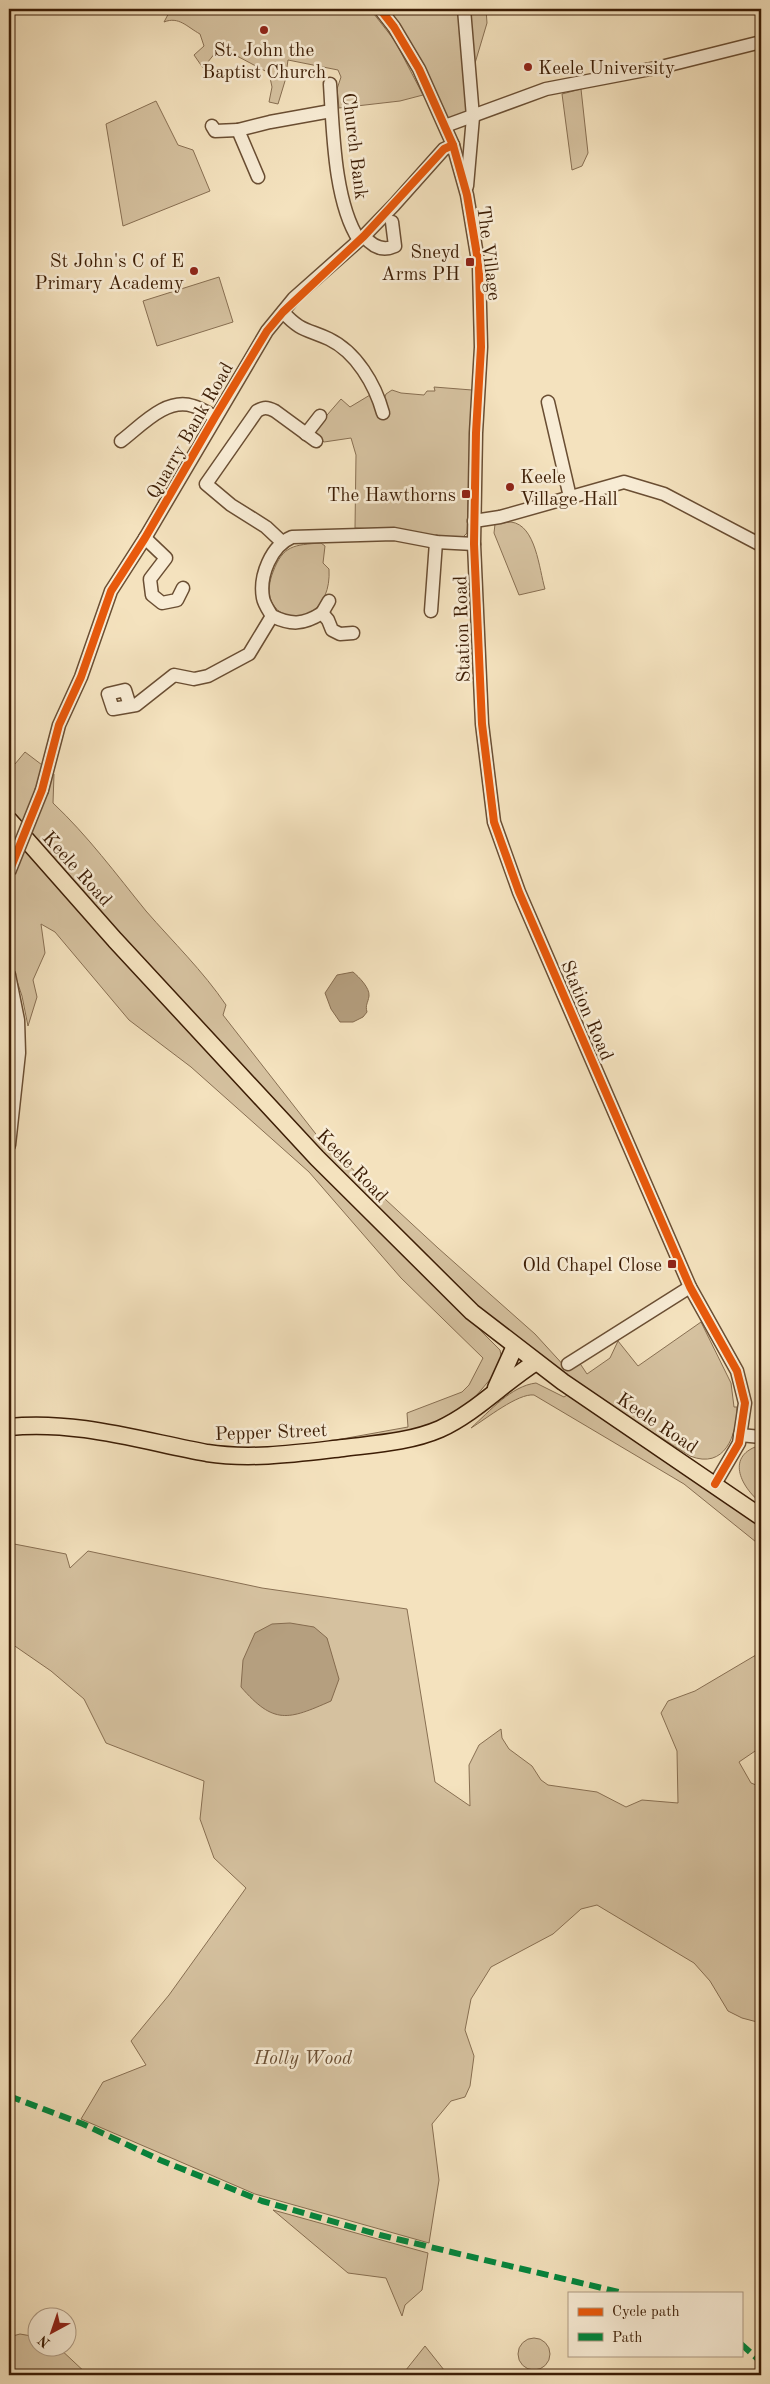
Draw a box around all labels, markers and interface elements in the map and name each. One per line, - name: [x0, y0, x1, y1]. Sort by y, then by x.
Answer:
- marker: St. John the Baptist Church: [258, 24, 270, 36]
- place label: St. John the Baptist Church: [202, 42, 326, 83]
- place label: Keele University: [538, 60, 675, 79]
- marker: Keele University: [522, 61, 534, 73]
- street label: Church Bank: [338, 92, 370, 201]
- street label: The Village: [472, 205, 503, 302]
- place label: Sneyd Arms PH: [381, 244, 460, 285]
- place label: St John's C of E Primary Academy: [35, 253, 184, 294]
- marker: Sneyd Arms PH: [464, 256, 476, 268]
- marker: St John's C of E Primary Academy: [188, 265, 200, 277]
- street label: Quarry Bank Road: [144, 360, 238, 503]
- place label: Keele Village Hall: [520, 469, 618, 510]
- marker: Keele Village Hall: [504, 481, 516, 493]
- place label: The Hawthorns: [327, 487, 456, 506]
- marker: The Hawthorns: [460, 488, 472, 500]
- street label: Station Road: [452, 575, 475, 683]
- street label: Keele Road: [38, 829, 114, 911]
- street label: Station Road: [556, 958, 615, 1064]
- street label: Keele Road: [312, 1127, 391, 1207]
- place label: Old Chapel Close: [523, 1257, 662, 1276]
- marker: Old Chapel Close: [666, 1258, 678, 1270]
- street label: Keele Road: [613, 1390, 701, 1458]
- street label: Pepper Street: [215, 1422, 328, 1445]
- park label: Holly Wood: [253, 2050, 353, 2069]
- legend: [568, 2292, 742, 2356]
- text: Cycle path: [612, 2305, 680, 2320]
- north arrow: [28, 2306, 78, 2356]
- text: Path: [612, 2331, 642, 2346]
- text: N: [35, 2332, 53, 2350]

